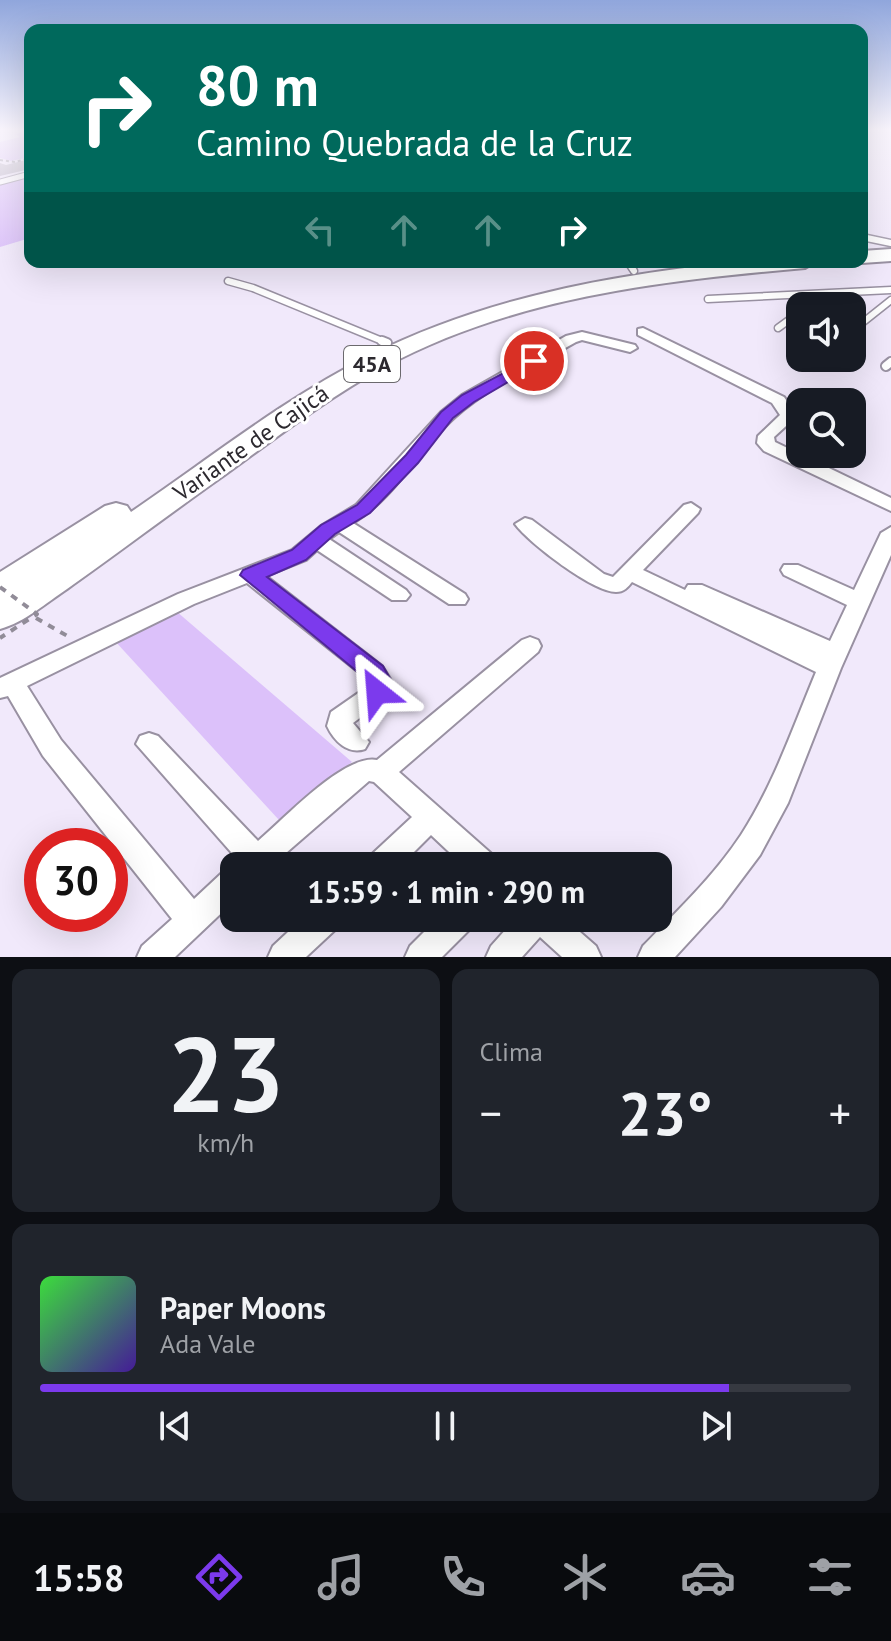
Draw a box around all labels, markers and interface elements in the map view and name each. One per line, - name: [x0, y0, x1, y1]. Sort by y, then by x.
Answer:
- text: 80 m: [196, 49, 319, 121]
- icon: right: [64, 56, 168, 160]
- text: Camino Quebrada de la Cruz: [196, 119, 633, 166]
- icon: left: [298, 208, 342, 252]
- icon: ahead: [382, 208, 426, 252]
- icon: ahead: [466, 208, 510, 252]
- icon: right: [550, 208, 594, 252]
- map controls: [786, 292, 866, 468]
- button: sound: [786, 292, 866, 372]
- pin: [500, 327, 568, 395]
- icon: arrive: [512, 339, 556, 383]
- road number: 45A: [344, 346, 400, 382]
- street label: Variante de Cajicá: [166, 377, 334, 508]
- button: search: [786, 388, 866, 468]
- position arrow: [335, 650, 419, 734]
- speed limit sign: 30: [24, 828, 128, 932]
- text: 15:59 · 1 min · 290 m: [307, 872, 585, 911]
- text: 23: [167, 1006, 285, 1141]
- text: Clima: [480, 1035, 543, 1068]
- text: 23°: [618, 1074, 712, 1152]
- text: −: [480, 1084, 502, 1141]
- text: +: [829, 1084, 851, 1141]
- text: km/h: [197, 1126, 254, 1159]
- text: Paper Moons: [160, 1288, 326, 1327]
- text: Ada Vale: [160, 1327, 255, 1360]
- icon: previous: [153, 1404, 197, 1448]
- icon: pause: [423, 1404, 467, 1448]
- icon: next: [694, 1404, 738, 1448]
- icon: directions: [191, 1549, 247, 1605]
- icon: music: [313, 1549, 369, 1605]
- icon: phone: [435, 1549, 491, 1605]
- icon: climate: [557, 1549, 613, 1605]
- icon: car: [680, 1549, 736, 1605]
- icon: filters: [802, 1549, 858, 1605]
- text: 15:58: [33, 1554, 124, 1601]

